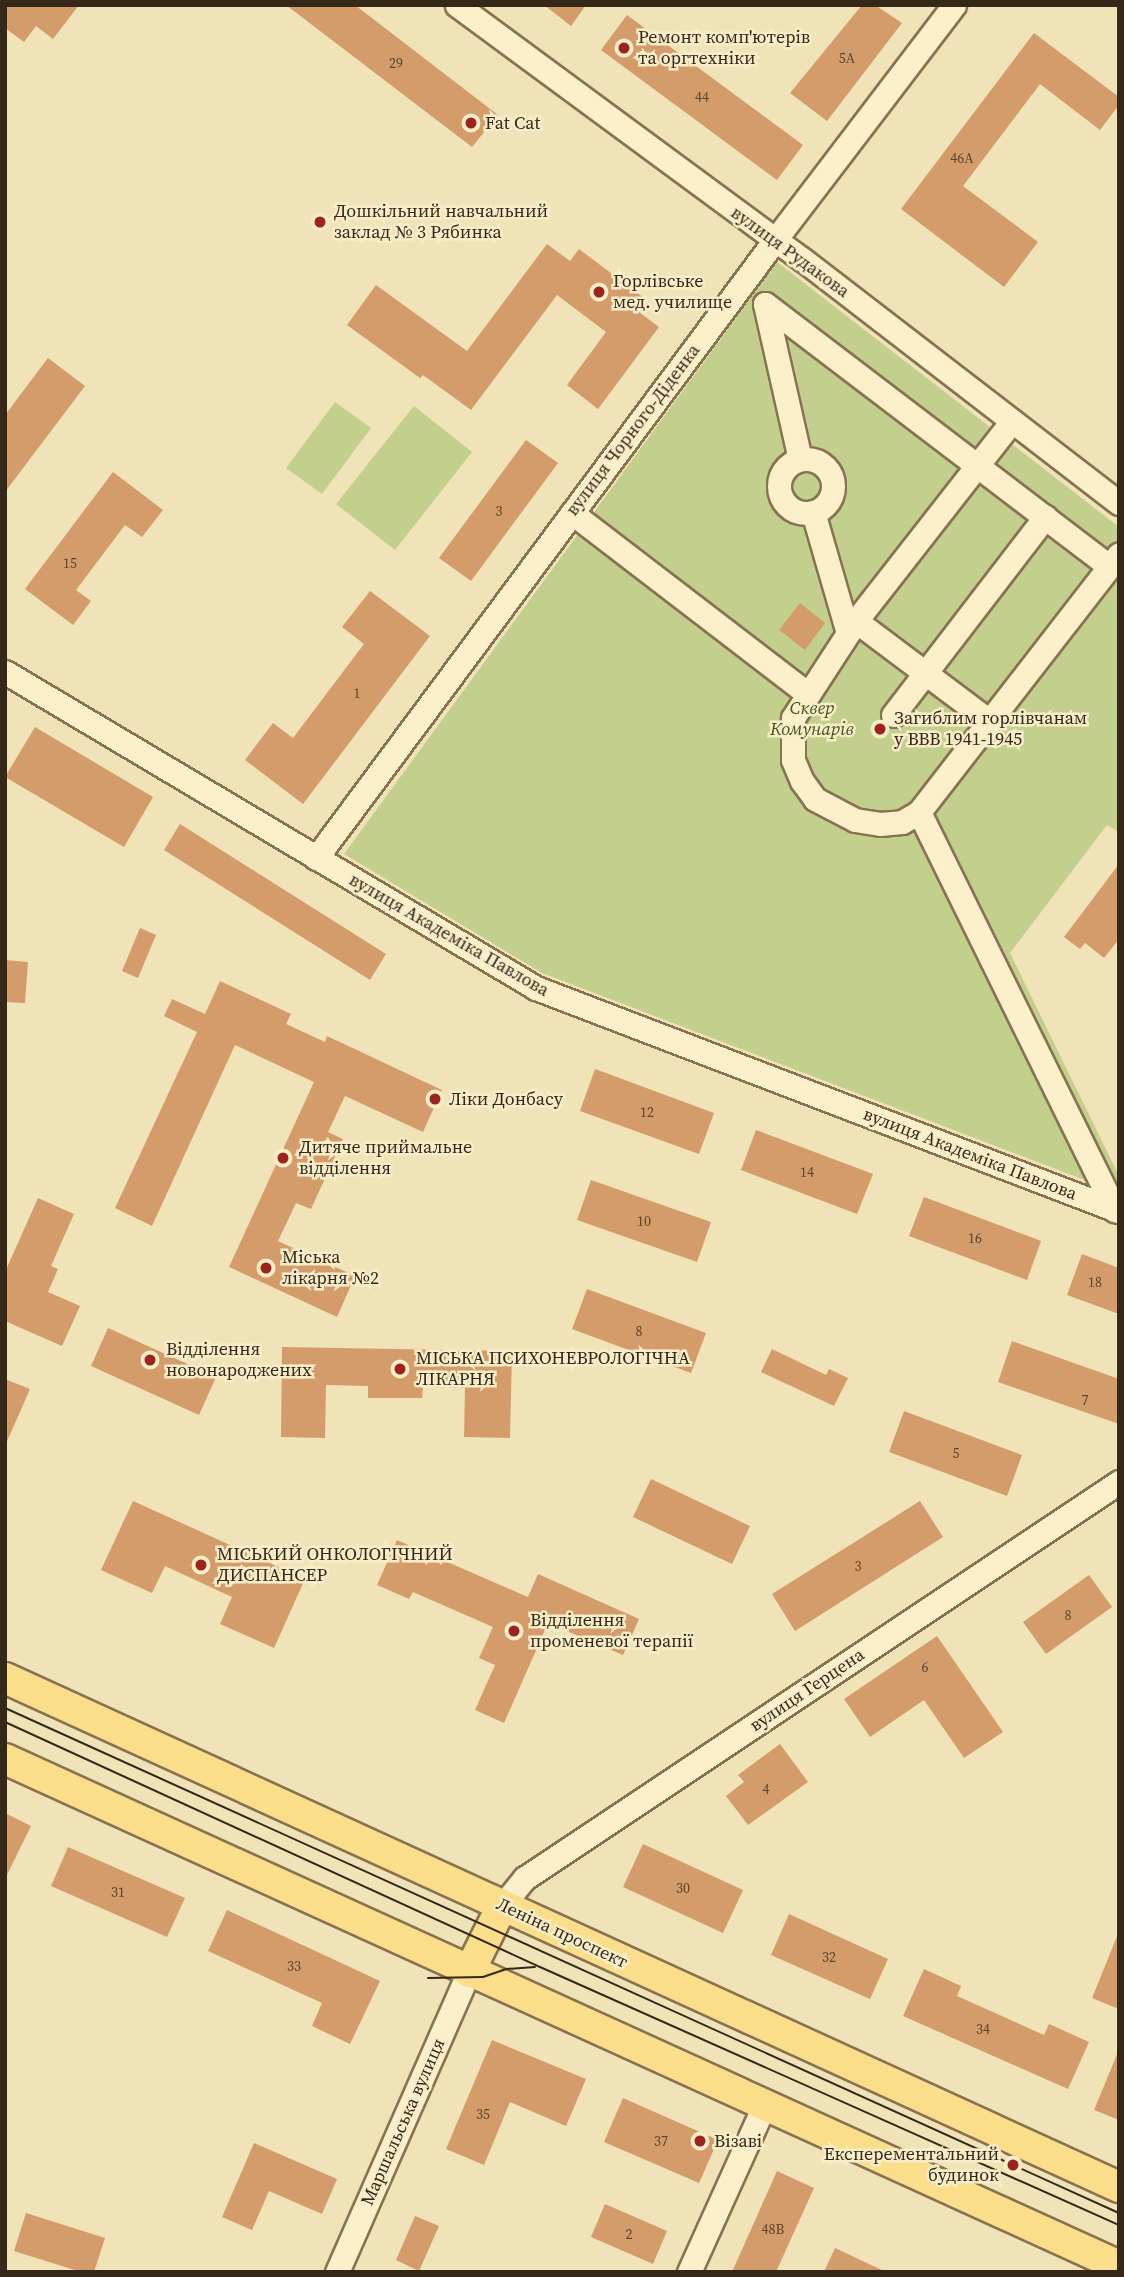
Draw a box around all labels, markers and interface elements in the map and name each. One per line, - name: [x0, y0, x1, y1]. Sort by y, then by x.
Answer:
- place label: Ремонт комп'ютерів та оргтехніки: [638, 27, 810, 70]
- marker: Ремонт комп'ютерів та оргтехніки: [616, 40, 632, 56]
- house number: 5А: [839, 50, 855, 66]
- house number: 29: [389, 55, 403, 71]
- house number: 44: [695, 89, 709, 105]
- place label: Fat Cat: [485, 112, 540, 134]
- marker: Fat Cat: [463, 115, 479, 131]
- house number: 46А: [950, 150, 974, 166]
- place label: Дошкільний навчальний заклад № 3 Рябинка: [334, 201, 548, 244]
- street label: вулиця Рудакова: [727, 202, 853, 302]
- marker: Дошкільний навчальний заклад № 3 Рябинка: [312, 214, 328, 230]
- place label: Горлівське мед. училище: [613, 271, 732, 314]
- marker: Горлівське мед. училище: [591, 284, 607, 300]
- street label: вулиця Чорного-Діденка: [561, 340, 705, 520]
- house number: 3: [496, 503, 502, 519]
- house number: 15: [63, 555, 77, 571]
- house number: 1: [354, 685, 360, 701]
- park label: Сквер Комунарів: [770, 698, 854, 740]
- place label: Загиблим горлівчанам у ВВВ 1941-1945: [894, 708, 1087, 750]
- marker: Загиблим горлівчанам у ВВВ 1941-1945: [872, 721, 888, 737]
- street label: вулиця Академіка Павлова: [345, 869, 553, 1001]
- place label: Ліки Донбасу: [449, 1088, 563, 1110]
- marker: Ліки Донбасу: [427, 1091, 443, 1107]
- street label: вулиця Академіка Павлова: [860, 1103, 1080, 1205]
- house number: 12: [640, 1104, 654, 1120]
- place label: Дитяче приймальне відділення: [299, 1137, 472, 1180]
- marker: Дитяче приймальне відділення: [273, 1148, 293, 1168]
- house number: 14: [800, 1164, 814, 1180]
- house number: 10: [637, 1213, 651, 1229]
- house number: 16: [968, 1230, 982, 1246]
- place label: Міська лікарня №2: [282, 1247, 379, 1290]
- marker: Міська лікарня №2: [256, 1258, 276, 1278]
- house number: 18: [1088, 1274, 1102, 1290]
- house number: 8: [636, 1323, 642, 1339]
- place label: Відділення новонароджених: [166, 1339, 312, 1382]
- place label: МІСЬКА ПСИХОНЕВРОЛОГІЧНА ЛІКАРНЯ: [416, 1348, 690, 1390]
- marker: Відділення новонароджених: [140, 1350, 160, 1370]
- marker: МІСЬКА ПСИХОНЕВРОЛОГІЧНА ЛІКАРНЯ: [390, 1359, 410, 1379]
- house number: 7: [1082, 1392, 1088, 1408]
- house number: 5: [953, 1445, 959, 1461]
- place label: МІСЬКИЙ ОНКОЛОГІЧНИЙ ДИСПАНСЕР: [217, 1544, 453, 1586]
- marker: МІСЬКИЙ ОНКОЛОГІЧНИЙ ДИСПАНСЕР: [191, 1555, 211, 1575]
- house number: 3: [855, 1558, 861, 1574]
- house number: 8: [1065, 1607, 1071, 1623]
- place label: Відділення променевої терапії: [530, 1610, 693, 1652]
- marker: Відділення променевої терапії: [504, 1621, 524, 1641]
- street label: вулиця Герцена: [745, 1644, 869, 1736]
- house number: 6: [922, 1659, 928, 1675]
- house number: 4: [763, 1781, 769, 1797]
- house number: 30: [676, 1880, 690, 1896]
- house number: 31: [111, 1884, 125, 1900]
- street label: Леніна проспект: [493, 1893, 631, 1973]
- house number: 32: [822, 1949, 836, 1965]
- house number: 33: [287, 1958, 301, 1974]
- house number: 34: [976, 2021, 990, 2037]
- street label: Маршальська вулиця: [356, 2035, 450, 2209]
- house number: 35: [476, 2106, 490, 2122]
- place label: Візаві: [714, 2130, 762, 2152]
- house number: 37: [654, 2133, 668, 2149]
- marker: Візаві: [692, 2133, 708, 2149]
- place label: Експерементальний будинок: [824, 2144, 999, 2186]
- marker: Експерементальний будинок: [1005, 2157, 1021, 2173]
- house number: 48В: [762, 2221, 784, 2237]
- house number: 2: [626, 2226, 632, 2242]

